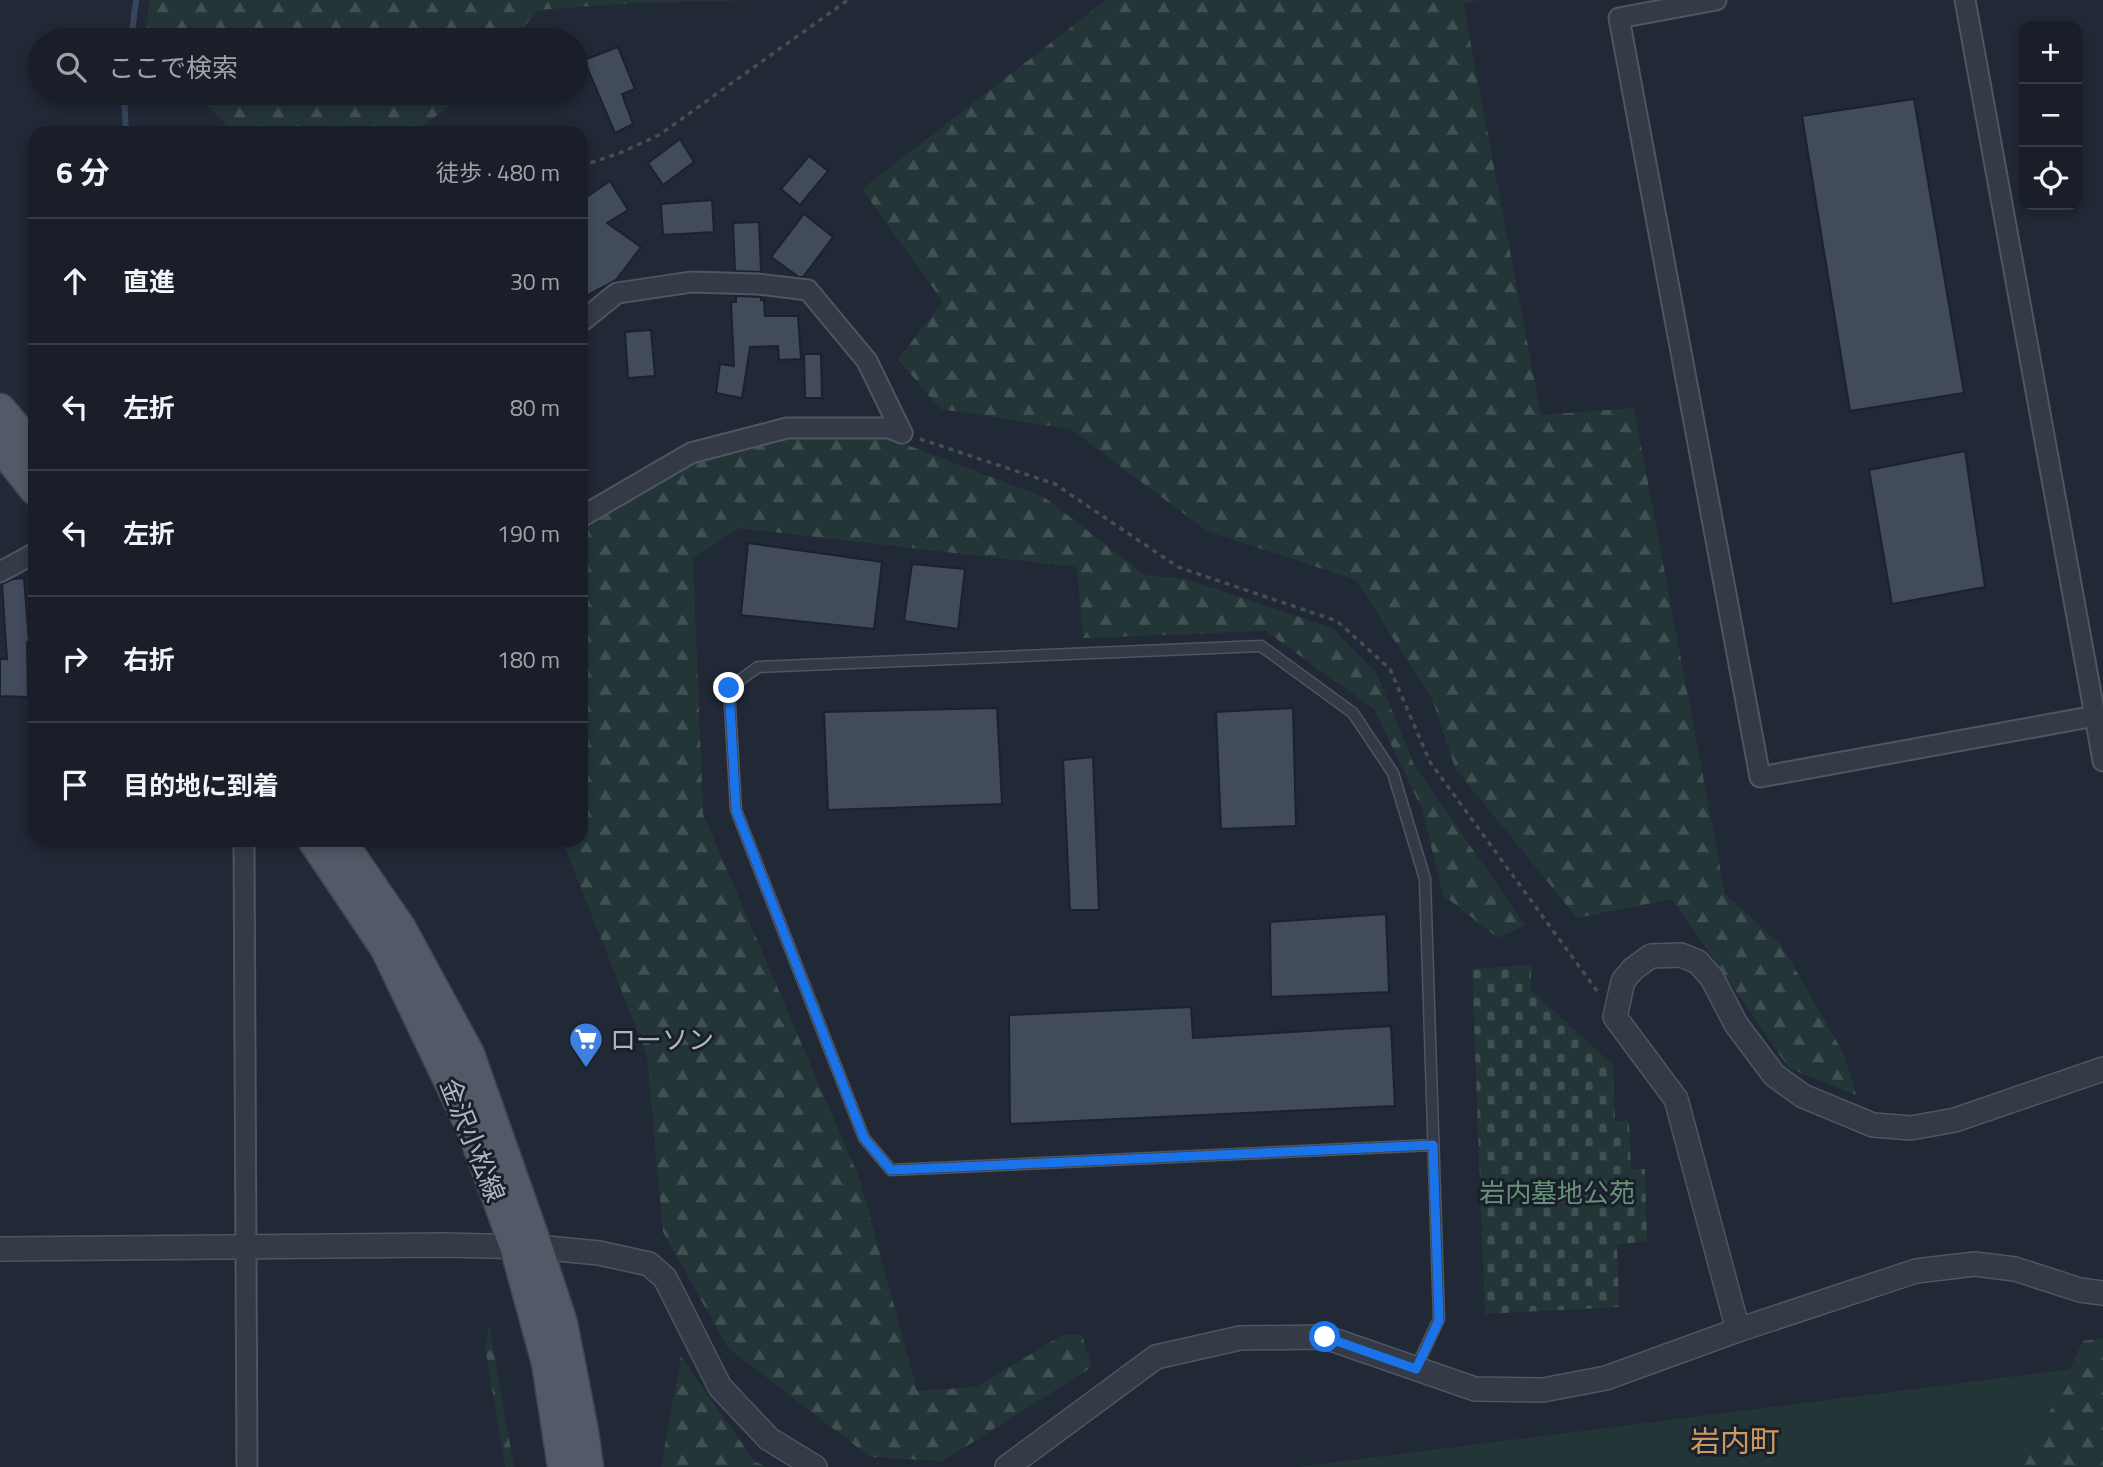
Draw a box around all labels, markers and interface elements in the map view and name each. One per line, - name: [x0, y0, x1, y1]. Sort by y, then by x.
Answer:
- map controls: [2019, 21, 2082, 210]
- button: +: [2019, 21, 2082, 84]
- search box: [28, 28, 588, 105]
- icon: search: [52, 48, 90, 86]
- text: ここで検索: [108, 48, 238, 87]
- button: −: [2019, 84, 2082, 147]
- button: locate: [2019, 147, 2082, 210]
- text: 6 分: [56, 149, 109, 195]
- text: 徒歩 · 480 m: [436, 155, 560, 190]
- icon: ahead: [56, 262, 94, 300]
- text: 直進: [123, 262, 175, 301]
- text: 30 m: [510, 264, 560, 299]
- icon: left: [56, 388, 94, 426]
- text: 左折: [123, 388, 175, 427]
- text: 80 m: [510, 390, 560, 425]
- icon: left: [56, 514, 94, 552]
- text: 左折: [123, 514, 175, 553]
- text: 190 m: [497, 516, 560, 551]
- icon: right: [56, 640, 94, 678]
- text: 右折: [123, 640, 175, 679]
- text: 180 m: [497, 642, 560, 677]
- route end: [713, 672, 744, 703]
- icon: arrive: [56, 766, 94, 804]
- text: 目的地に到着: [123, 766, 279, 805]
- supermarket icon: ローソン: [567, 1020, 605, 1069]
- place label: ローソン: [610, 1020, 714, 1059]
- street label: 金沢小松線: [431, 1072, 515, 1208]
- park label: 岩内墓地公苑: [1479, 1173, 1635, 1212]
- route start: [1309, 1321, 1340, 1352]
- district label: 岩内町: [1690, 1418, 1780, 1464]

